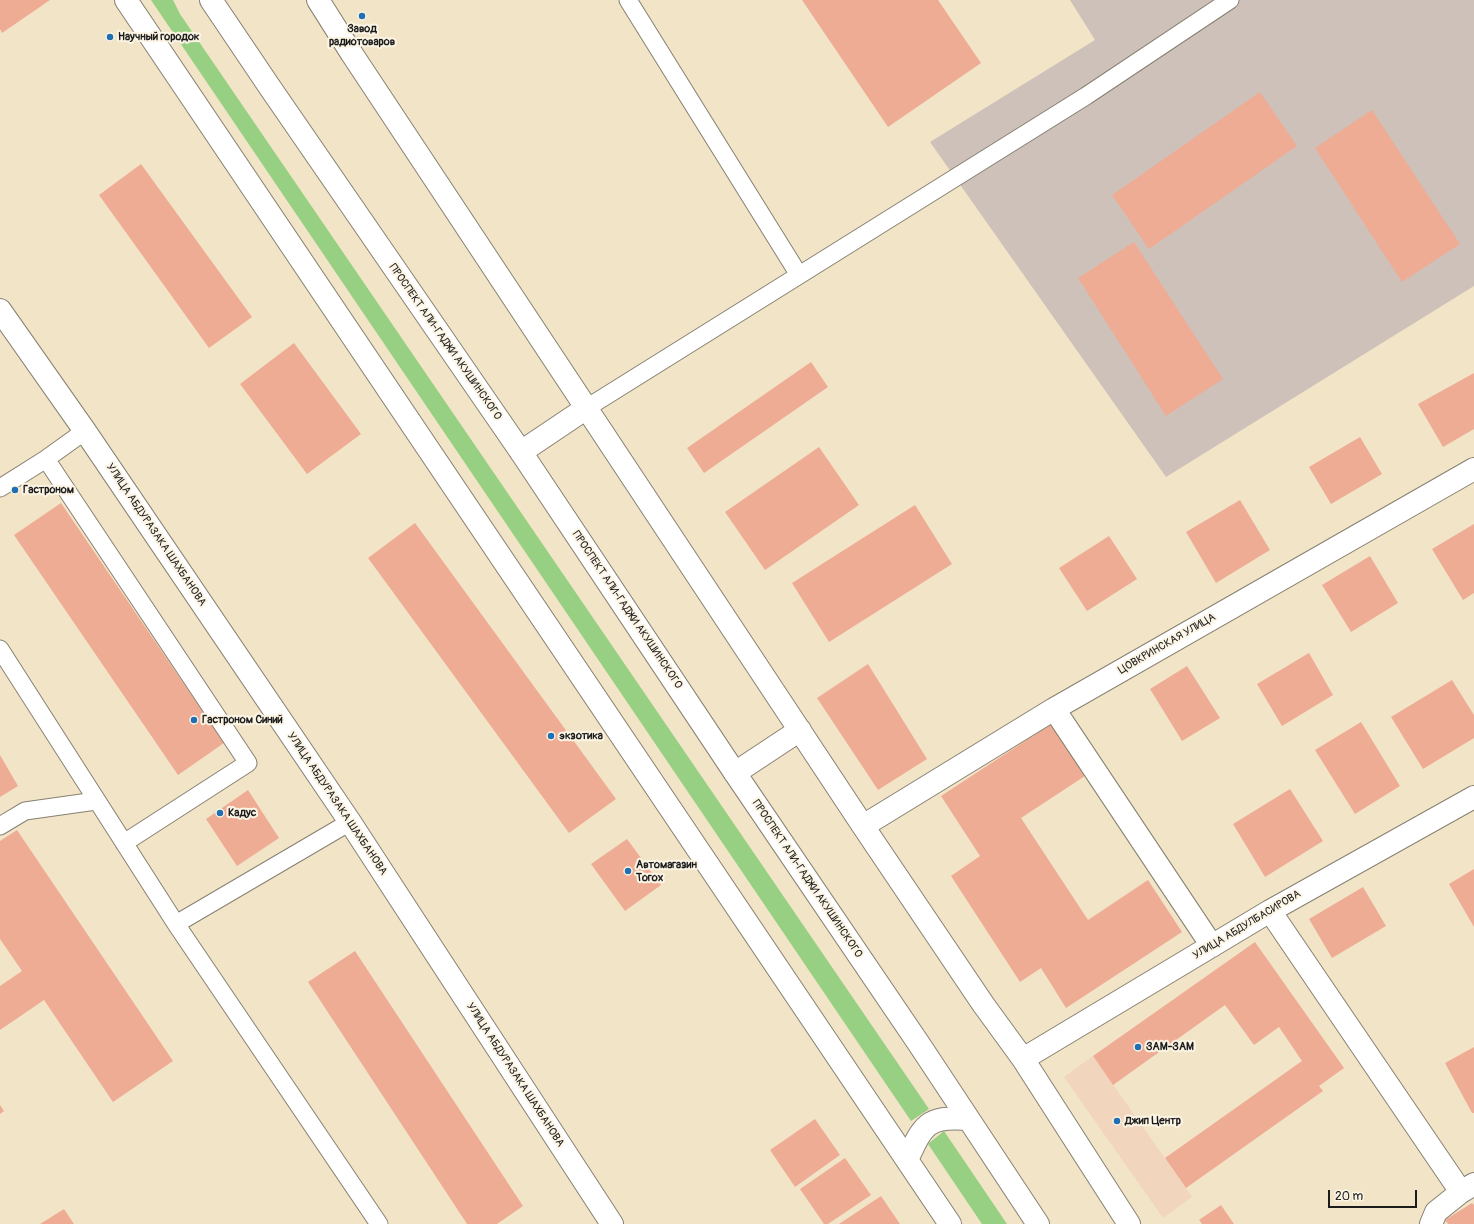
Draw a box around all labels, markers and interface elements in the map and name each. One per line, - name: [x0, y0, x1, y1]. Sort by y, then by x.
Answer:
- marker: Завод радиотоваров: [357, 11, 367, 21]
- place label: Завод радиотоваров: [329, 22, 395, 48]
- place label: Научный городок: [118, 30, 199, 44]
- marker: Научный городок: [105, 32, 115, 42]
- street label: ПРОСПЕКТ АЛИ-ГАДЖИ АКУШИНСКОГО: [386, 261, 504, 423]
- street label: УЛИЦА АБДУРАЗАКА ШАХБАНОВА: [103, 461, 209, 609]
- place label: Гастроном: [23, 483, 74, 497]
- marker: Гастроном: [10, 485, 20, 495]
- street label: ПРОСПЕКТ АЛИ-ГАДЖИ АКУШИНСКОГО: [569, 529, 685, 691]
- street label: ЦОВКРИНСКАЯ УЛИЦА: [1116, 611, 1218, 677]
- place label: Гастроном Синий: [202, 713, 283, 727]
- marker: Гастроном Синий: [189, 715, 199, 725]
- place label: экзотика: [559, 729, 603, 743]
- street label: УЛИЦА АБДУРАЗАКА ШАХБАНОВА: [284, 730, 390, 878]
- marker: экзотика: [546, 731, 556, 741]
- street label: ПРОСПЕКТ АЛИ-ГАДЖИ АКУШИНСКОГО: [749, 798, 865, 960]
- place label: Кадус: [228, 806, 256, 820]
- marker: Кадус: [215, 808, 225, 818]
- place label: Автомагазин Тогох: [636, 858, 697, 884]
- marker: Автомагазин Тогох: [623, 866, 633, 876]
- street label: УЛИЦА АБДУЛБАСИРОВА: [1191, 888, 1303, 962]
- street label: УЛИЦА АБДУРАЗАКА ШАХБАНОВА: [463, 1000, 567, 1150]
- place label: ЗАМ-ЗАМ: [1146, 1040, 1194, 1054]
- marker: ЗАМ-ЗАМ: [1133, 1042, 1143, 1052]
- place label: Джип Центр: [1125, 1114, 1181, 1128]
- marker: Джип Центр: [1112, 1116, 1122, 1126]
- scale bar: [1330, 1182, 1419, 1208]
- text: 20 m: [1335, 1189, 1363, 1204]

